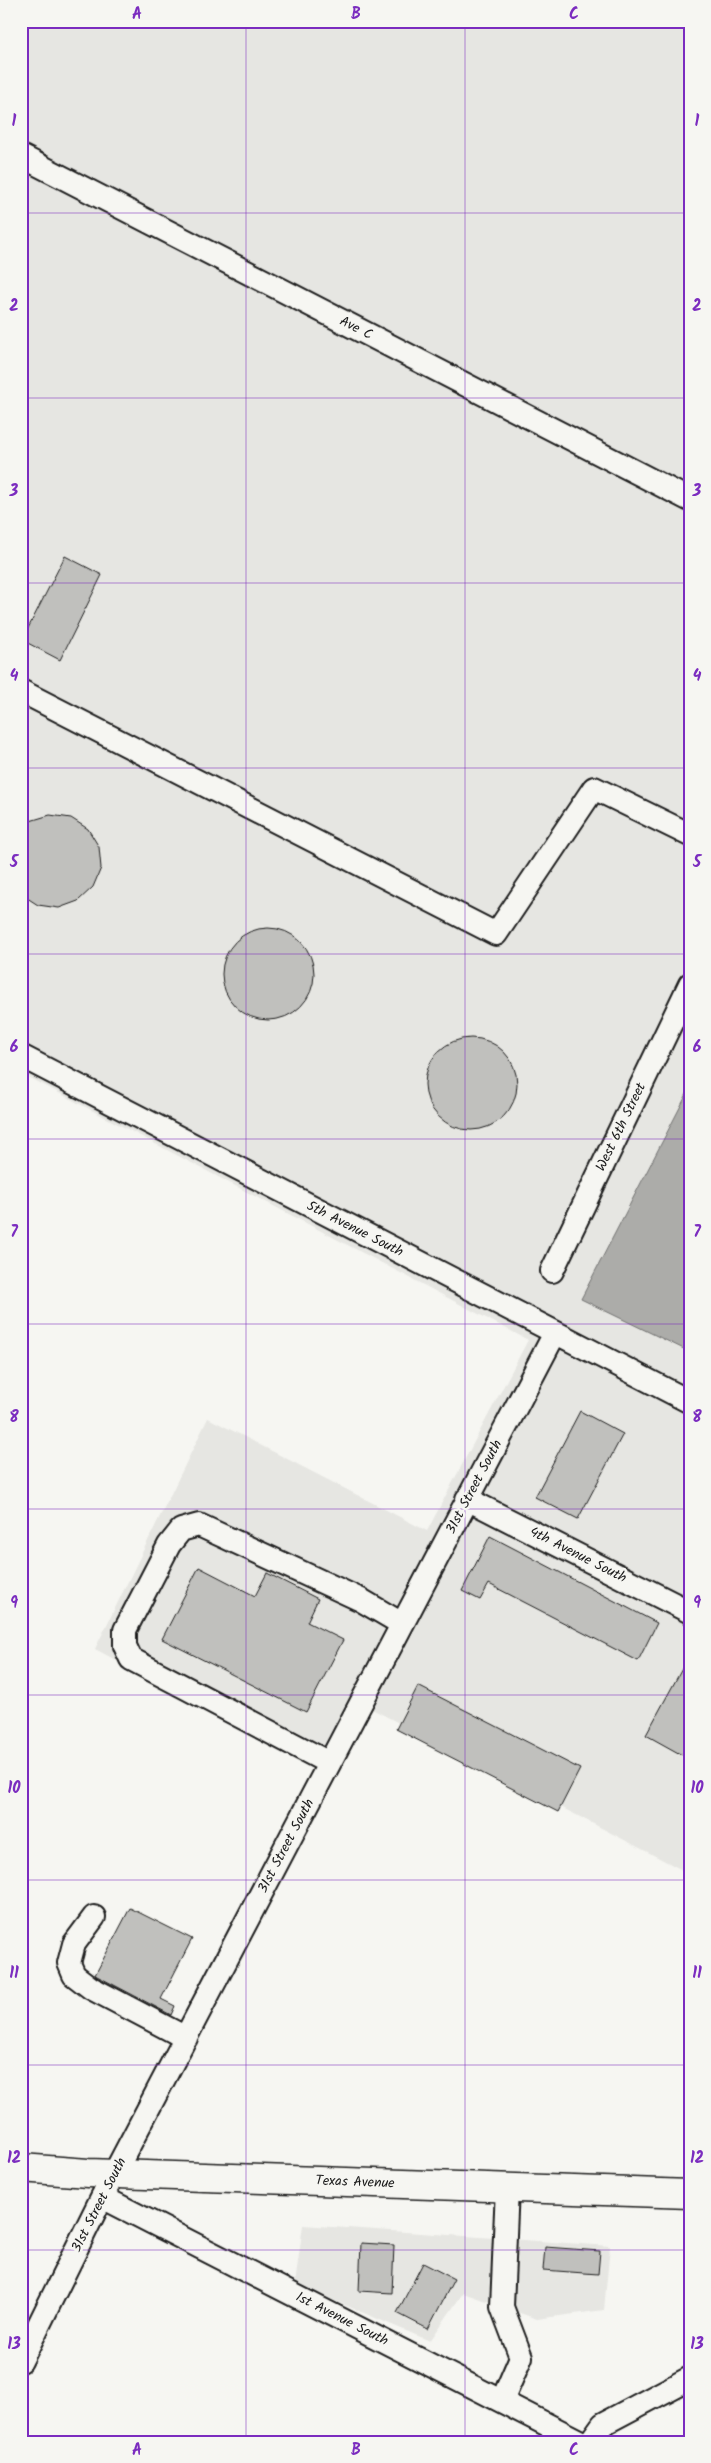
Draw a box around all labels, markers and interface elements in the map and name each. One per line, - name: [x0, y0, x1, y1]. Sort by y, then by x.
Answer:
- text: A: [132, 2, 142, 27]
- text: B: [351, 2, 361, 27]
- text: C: [569, 2, 579, 27]
- text: 1: [12, 109, 17, 134]
- text: 1: [695, 109, 700, 134]
- text: 2: [9, 294, 19, 319]
- text: 2: [692, 294, 702, 319]
- street label: Ave C: [336, 310, 376, 346]
- text: 3: [9, 479, 19, 504]
- text: 3: [692, 479, 702, 504]
- text: 4: [10, 664, 19, 689]
- text: 4: [693, 664, 702, 689]
- text: 5: [9, 850, 20, 875]
- text: 5: [692, 850, 703, 875]
- text: 6: [10, 1035, 19, 1060]
- text: 6: [693, 1035, 702, 1060]
- street label: West 6th Street: [590, 1078, 652, 1175]
- street label: 5th Avenue South: [303, 1195, 407, 1263]
- text: 7: [10, 1220, 18, 1245]
- text: 7: [693, 1220, 701, 1245]
- text: 8: [9, 1405, 19, 1430]
- text: 8: [692, 1405, 702, 1430]
- street label: 31st Street South: [440, 1436, 508, 1538]
- street label: 4th Avenue South: [526, 1521, 630, 1589]
- text: 9: [10, 1591, 18, 1616]
- text: 9: [693, 1591, 701, 1616]
- text: 10: [7, 1776, 21, 1801]
- text: 10: [690, 1776, 704, 1801]
- street label: 31st Street South: [252, 1795, 320, 1897]
- text: 11: [9, 1961, 19, 1986]
- text: 11: [692, 1961, 702, 1986]
- text: 12: [7, 2146, 21, 2171]
- text: 12: [690, 2146, 704, 2171]
- street label: 31st Street South: [66, 2154, 132, 2256]
- street label: Texas Avenue: [315, 2170, 396, 2194]
- street label: 1st Avenue South: [292, 2286, 392, 2352]
- text: 13: [7, 2332, 21, 2357]
- text: 13: [690, 2332, 704, 2357]
- text: A: [132, 2438, 142, 2463]
- text: B: [351, 2438, 361, 2463]
- text: C: [569, 2438, 579, 2463]

